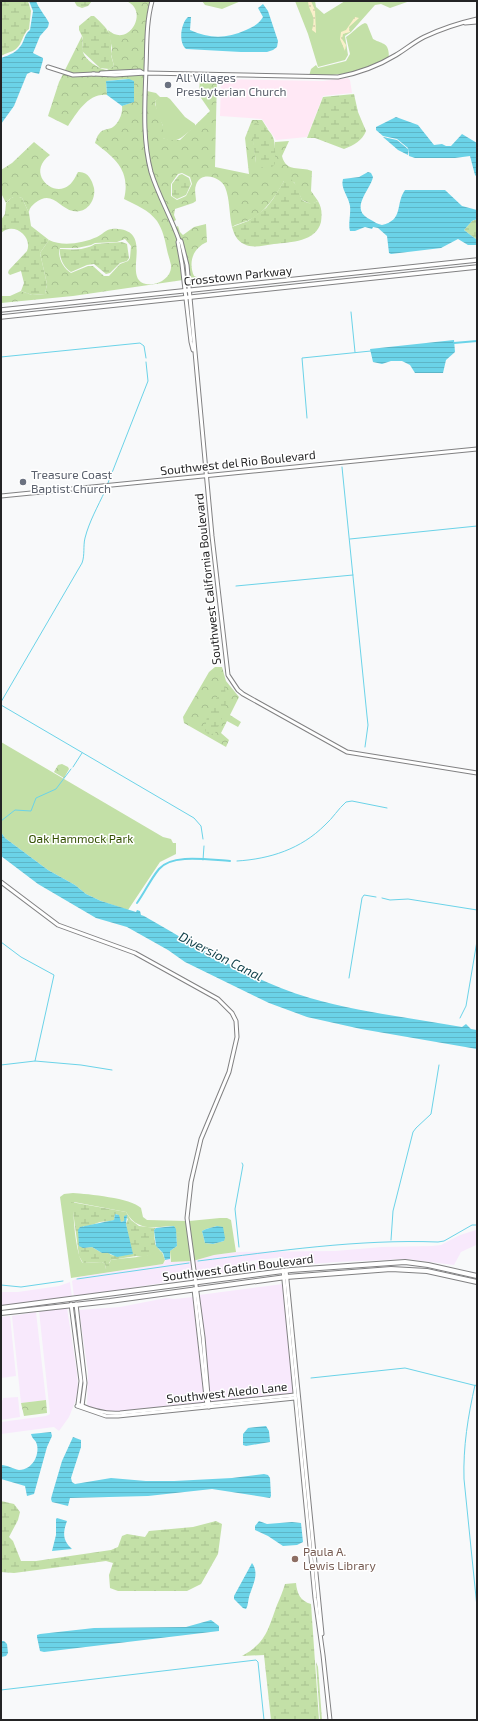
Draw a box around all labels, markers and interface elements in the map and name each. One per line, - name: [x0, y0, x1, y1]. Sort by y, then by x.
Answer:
- place label: All Villages Presbyterian Church: [176, 70, 287, 98]
- marker: All Villages Presbyterian Church: [163, 80, 173, 90]
- street label: Crosstown Parkway: [183, 262, 293, 288]
- street label: Southwest del Rio Boulevard: [159, 447, 316, 477]
- place label: Treasure Coast Baptist Church: [31, 467, 113, 495]
- marker: Treasure Coast Baptist Church: [18, 477, 28, 487]
- street label: Southwest California Boulevard: [191, 493, 223, 666]
- park label: Oak Hammock Park: [29, 831, 133, 845]
- water label: Diversion Canal: [176, 928, 266, 984]
- street label: Southwest Gatlin Boulevard: [162, 1251, 314, 1283]
- street label: Southwest Aledo Lane: [166, 1379, 288, 1405]
- place label: Paula A. Lewis Library: [303, 1544, 376, 1572]
- marker: Paula A. Lewis Library: [290, 1554, 300, 1564]

